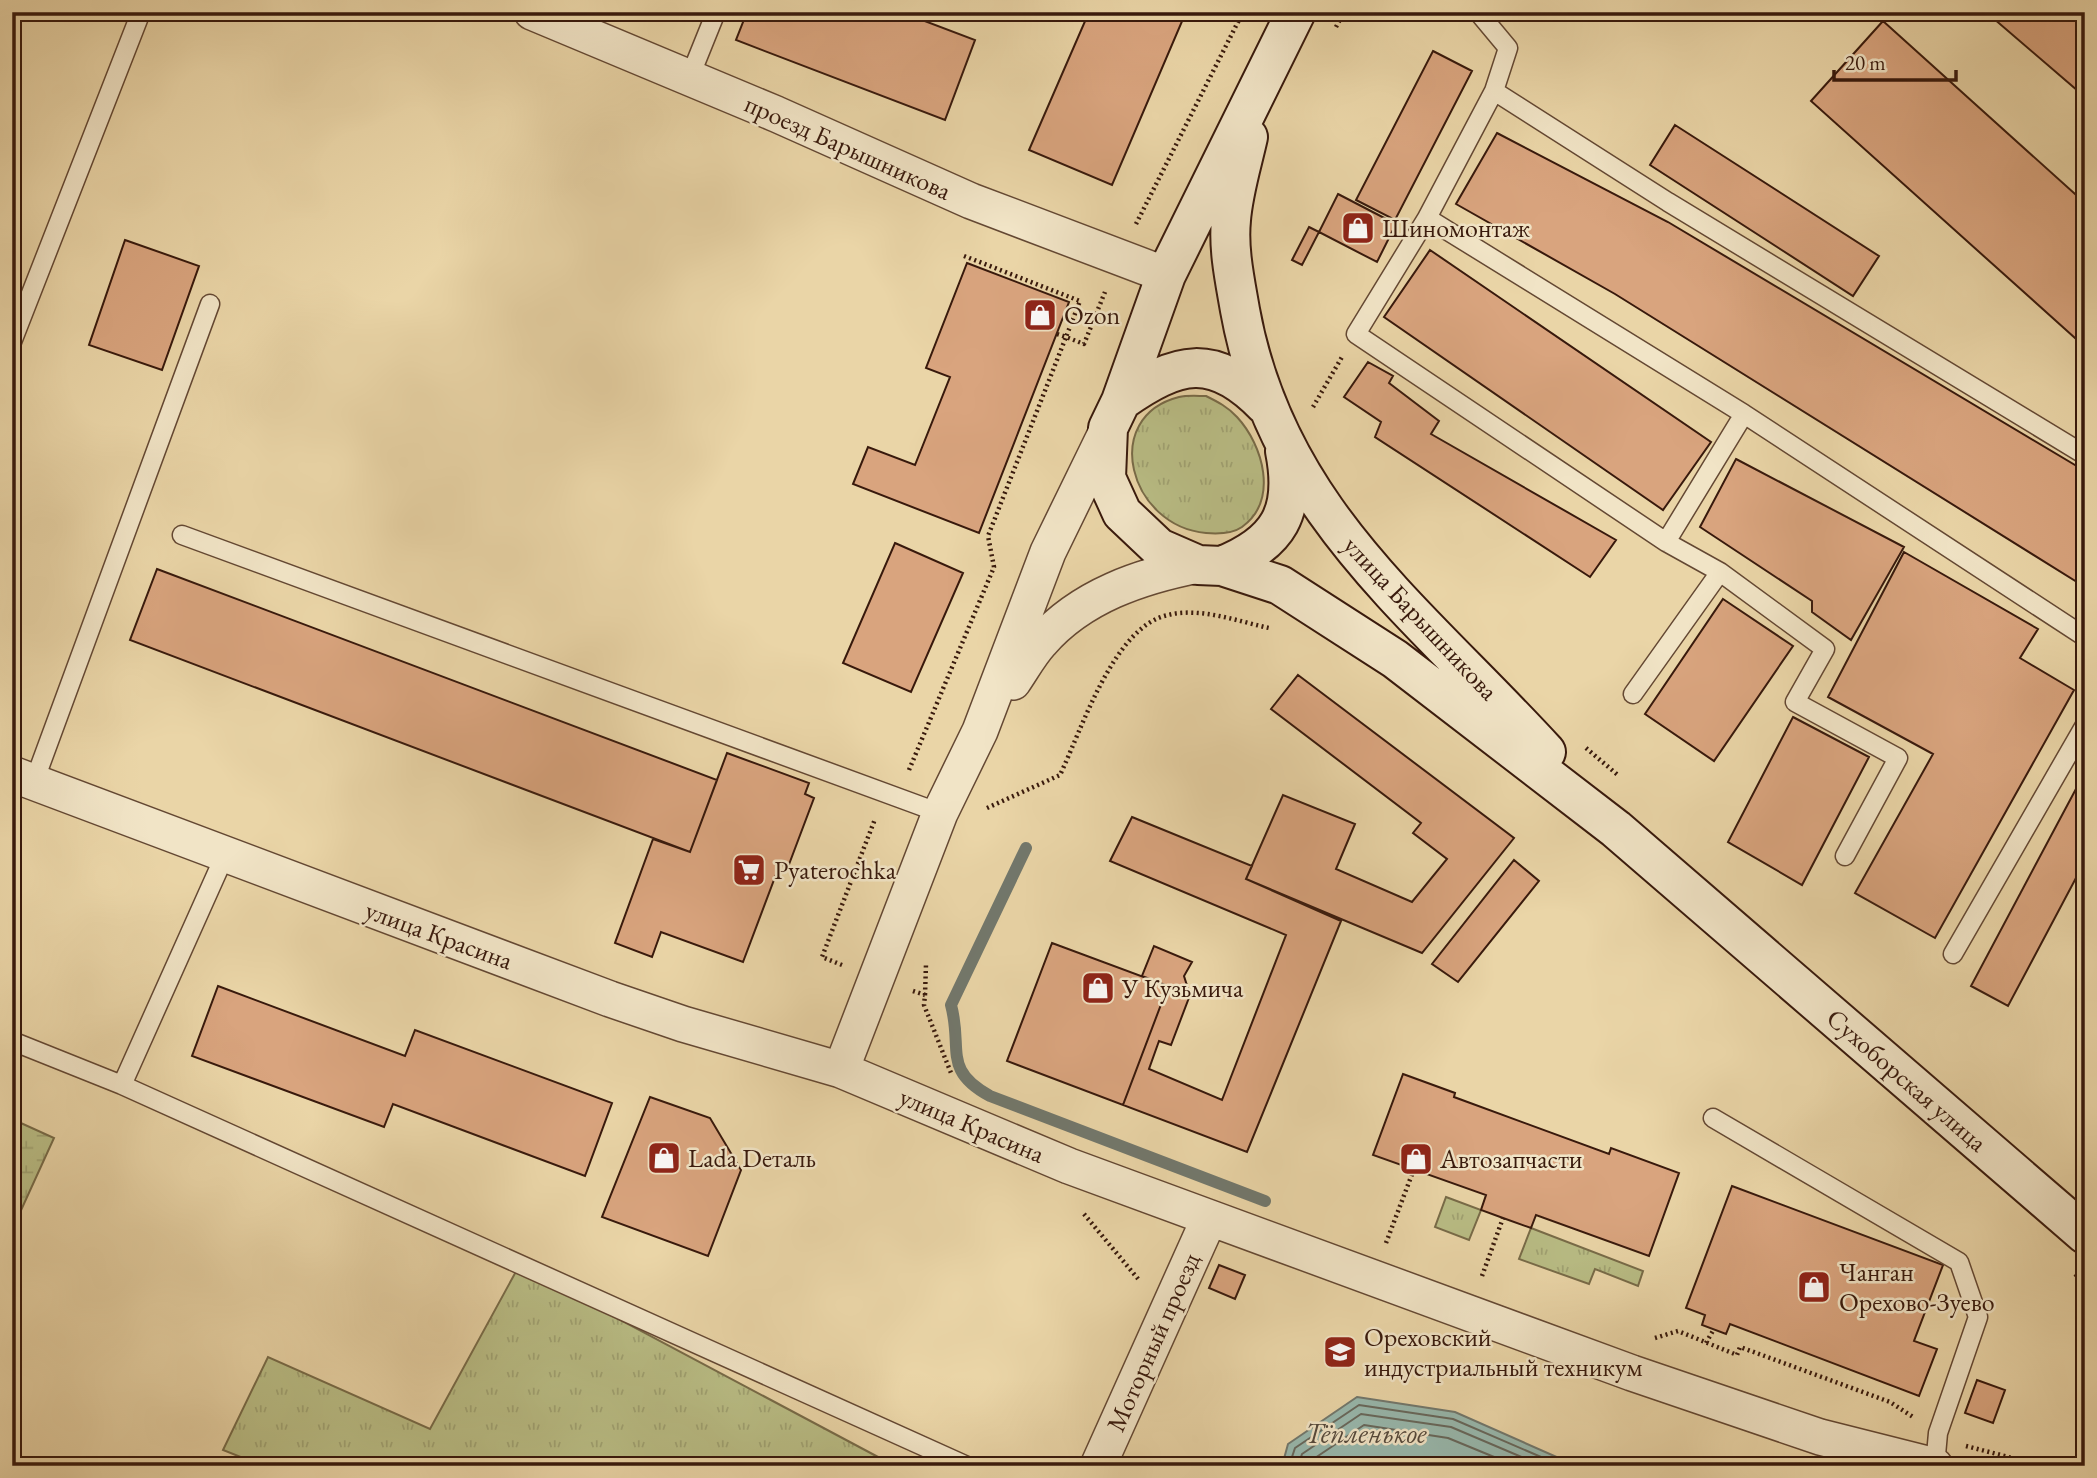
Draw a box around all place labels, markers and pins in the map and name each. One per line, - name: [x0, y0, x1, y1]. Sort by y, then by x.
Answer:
- shop icon: Шиномонтаж: [1339, 209, 1377, 247]
- place label: Шиномонтаж: [1382, 211, 1530, 245]
- shop icon: Ozon: [1021, 296, 1059, 334]
- place label: Ozon: [1064, 298, 1121, 332]
- supermarket icon: Pyaterochka: [730, 851, 768, 889]
- place label: Pyaterochka: [774, 853, 897, 887]
- shop icon: У Кузьмича: [1079, 969, 1117, 1007]
- place label: У Кузьмича: [1121, 971, 1244, 1005]
- shop icon: Lada Dеталь: [645, 1139, 683, 1177]
- shop icon: Автозапчасти: [1397, 1140, 1435, 1178]
- place label: Lada Dеталь: [688, 1141, 816, 1175]
- place label: Автозапчасти: [1439, 1142, 1583, 1176]
- place label: Чанган Орехово-Зуево: [1839, 1255, 1995, 1319]
- shop icon: Чанган Орехово-Зуево: [1795, 1268, 1833, 1306]
- place label: Ореховский индустриальный техникум: [1364, 1320, 1643, 1384]
- school or university icon: Ореховский индустриальный техникум: [1321, 1333, 1359, 1371]

